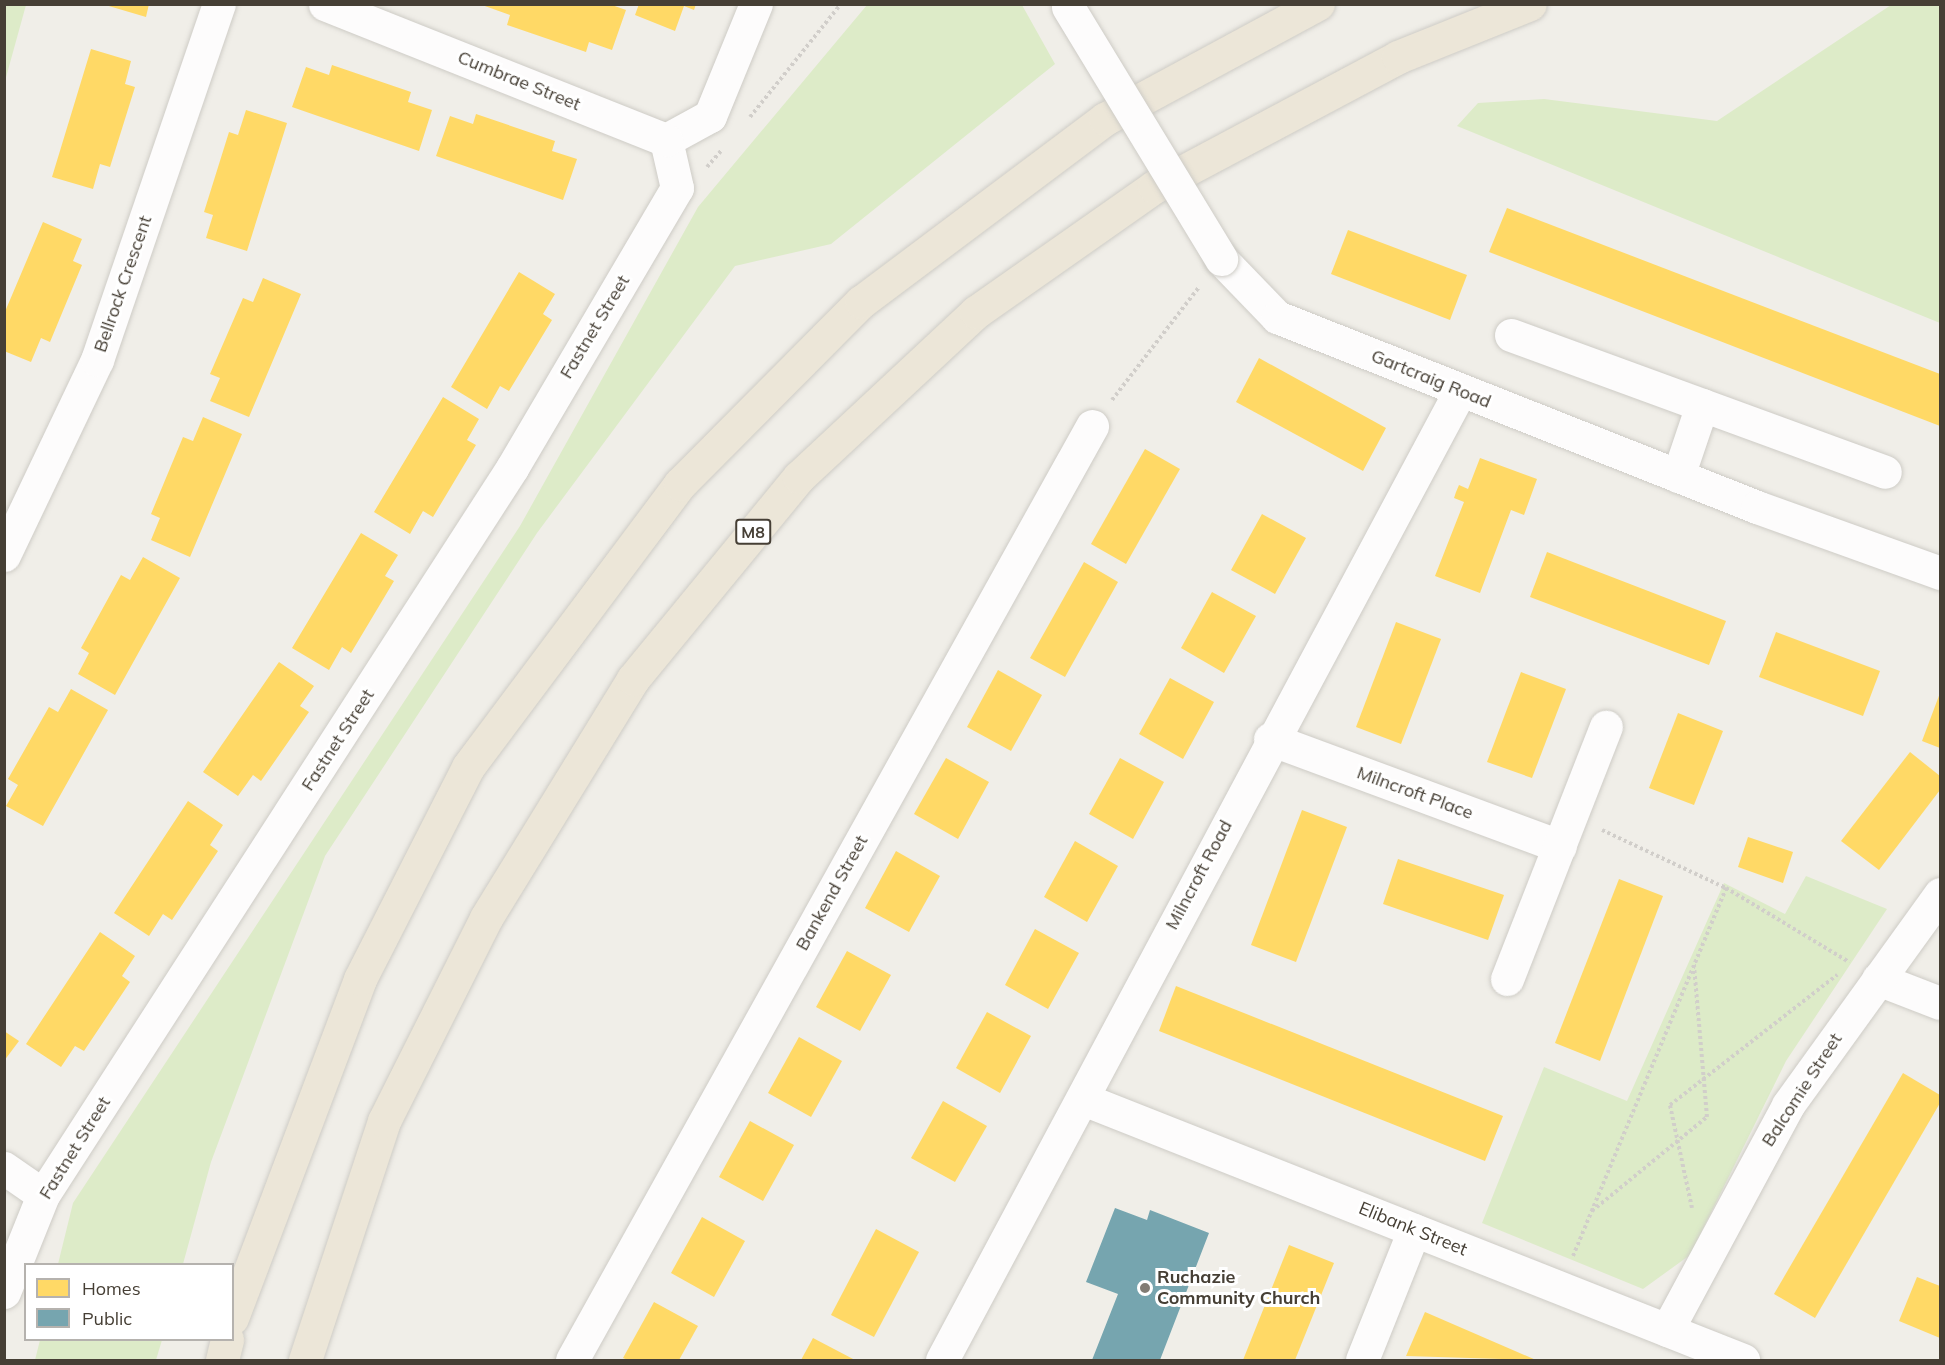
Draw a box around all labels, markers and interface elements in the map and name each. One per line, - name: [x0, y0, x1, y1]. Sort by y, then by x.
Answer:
- street label: Cumbrae Street: [454, 47, 584, 115]
- street label: Bellrock Crescent: [90, 213, 156, 355]
- street label: Fastnet Street: [556, 271, 634, 383]
- street label: Gartcraig Road: [1368, 345, 1494, 413]
- road number: M8: [735, 519, 771, 545]
- street label: Fastnet Street: [297, 685, 379, 795]
- street label: Milncroft Place: [1354, 762, 1476, 824]
- street label: Milncroft Road: [1161, 817, 1237, 933]
- street label: Bankend Street: [791, 832, 873, 954]
- street label: Balcomie Street: [1757, 1029, 1847, 1151]
- street label: Fastnet Street: [35, 1093, 115, 1203]
- street label: Elibank Street: [1356, 1197, 1470, 1261]
- legend: [24, 1263, 234, 1341]
- place label: Ruchazie Community Church: [1157, 1267, 1320, 1310]
- text: Homes: [82, 1277, 141, 1300]
- marker: Ruchazie Community Church: [1138, 1281, 1152, 1295]
- text: Public: [82, 1307, 132, 1330]

